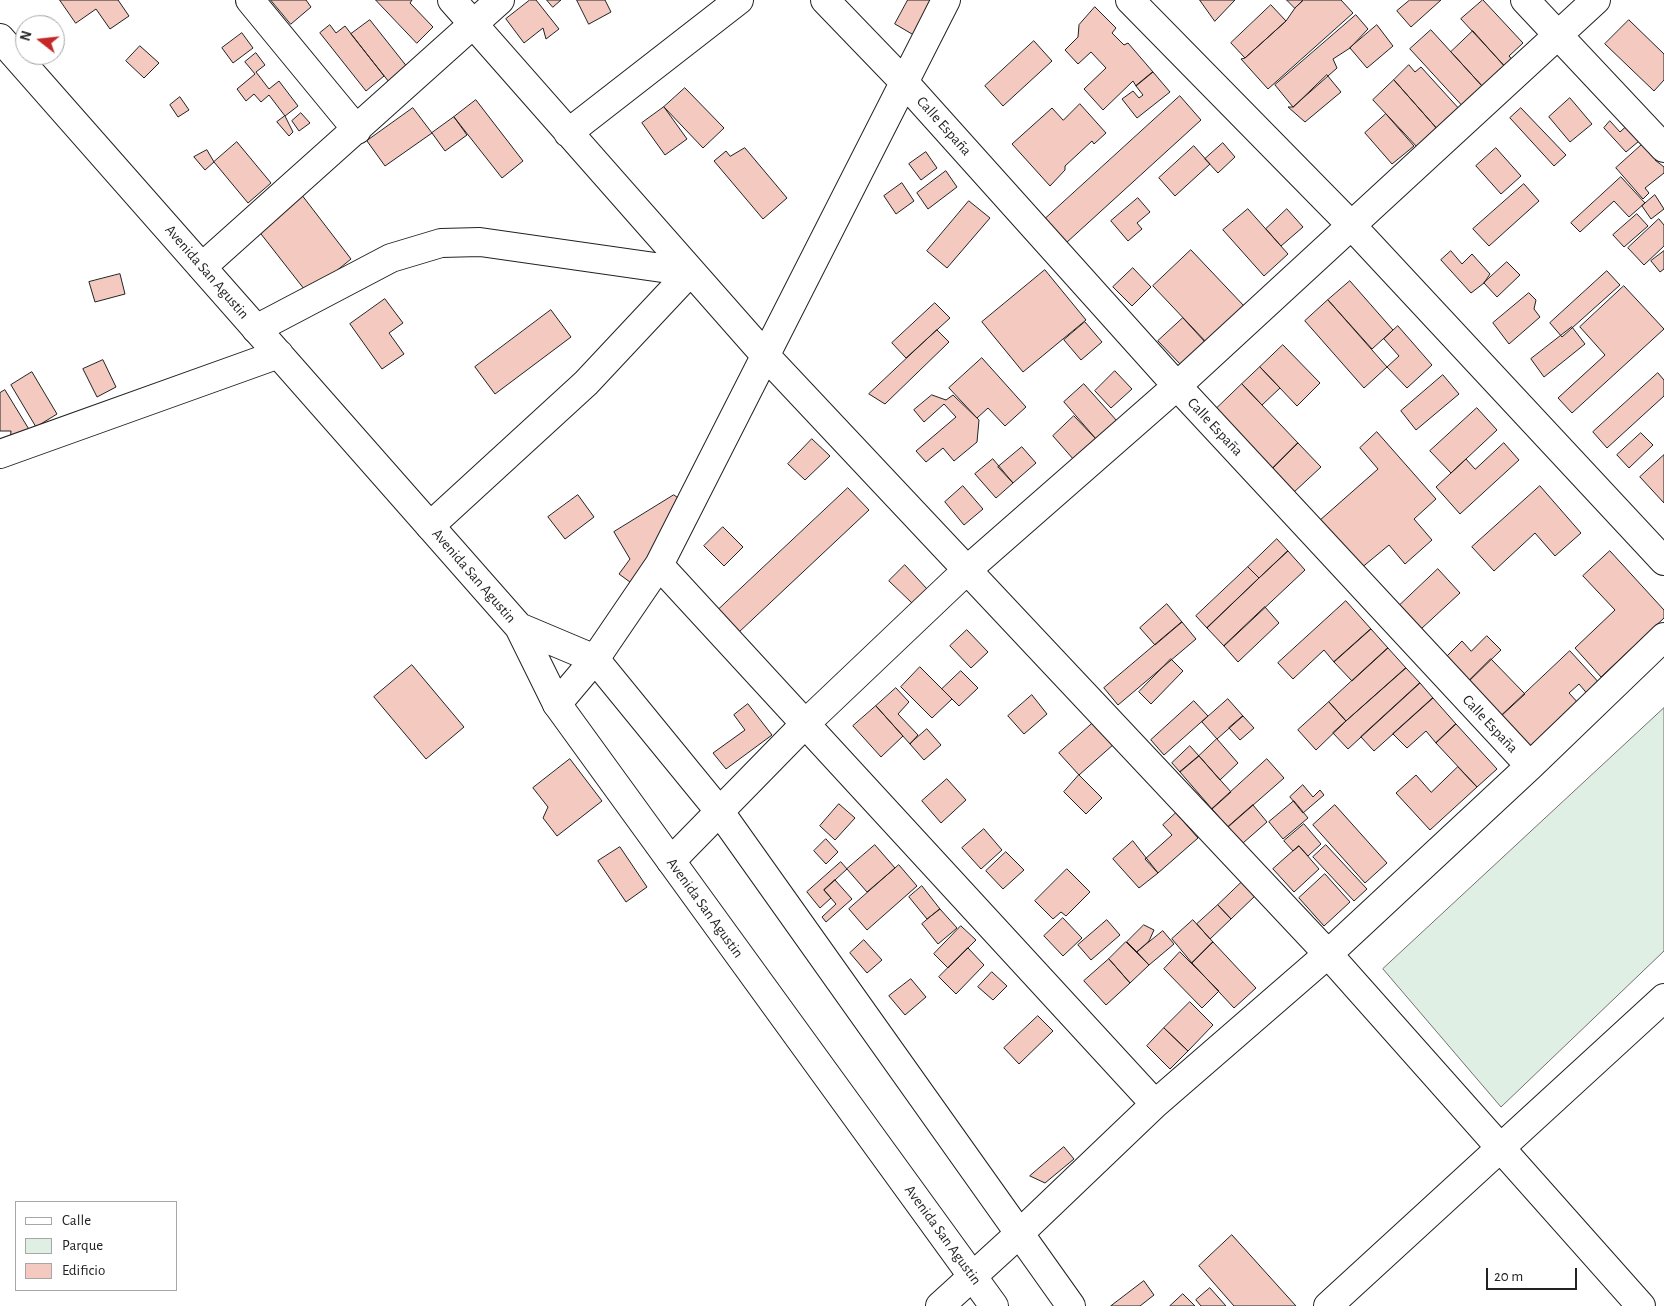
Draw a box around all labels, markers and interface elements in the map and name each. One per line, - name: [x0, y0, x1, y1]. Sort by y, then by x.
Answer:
- north arrow: [15, 15, 65, 65]
- text: N: [18, 30, 35, 43]
- street label: Calle España: [913, 93, 975, 159]
- street label: Avenida San Agustin: [161, 221, 253, 323]
- street label: Calle España: [1183, 394, 1247, 460]
- street label: Avenida San Agustin: [428, 525, 520, 627]
- street label: Calle España: [1458, 691, 1522, 757]
- street label: Avenida San Agustin: [663, 855, 747, 961]
- street label: Avenida San Agustin: [901, 1182, 985, 1288]
- legend: [15, 1201, 178, 1291]
- text: Calle: [62, 1213, 91, 1228]
- text: Parque: [62, 1238, 103, 1253]
- scale bar: [1489, 1258, 1580, 1290]
- text: Edificio: [62, 1263, 105, 1278]
- text: 20 m: [1494, 1269, 1523, 1284]

